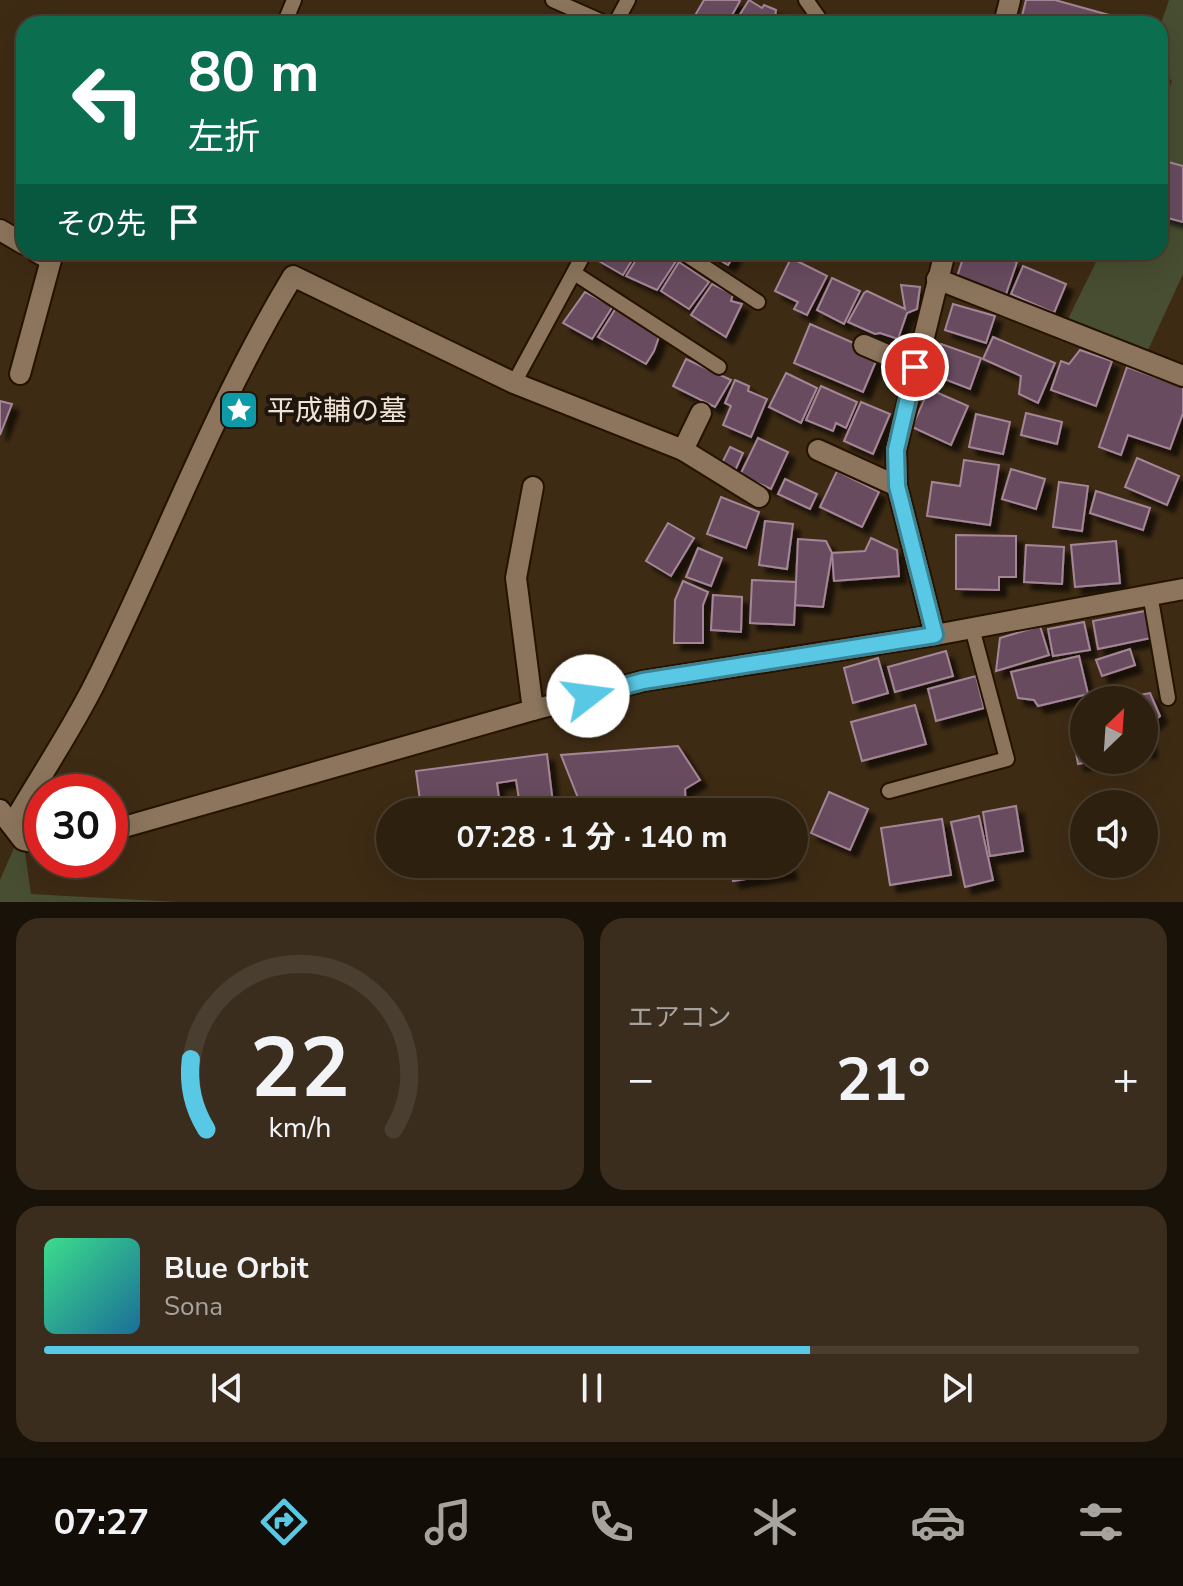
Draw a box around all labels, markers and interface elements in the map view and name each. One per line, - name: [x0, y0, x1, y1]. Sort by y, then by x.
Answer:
- text: 80 m: [188, 34, 319, 111]
- icon: left: [56, 48, 160, 152]
- text: 左折: [188, 113, 260, 162]
- icon: arrive: [162, 200, 206, 244]
- text: その先: [56, 204, 146, 245]
- pin: [881, 333, 949, 401]
- icon: arrive: [893, 345, 937, 389]
- place icon: 平成輔の墓: [218, 389, 260, 431]
- place label: 平成輔の墓: [267, 392, 407, 430]
- position arrow: [546, 654, 630, 738]
- north arrow: [1070, 686, 1158, 774]
- map controls: [1070, 686, 1158, 878]
- speed limit sign: 30: [24, 774, 128, 878]
- button: sound: [1070, 790, 1158, 878]
- text: 07:28 · 1 分 · 140 m: [456, 817, 728, 858]
- text: エアコン: [628, 1000, 732, 1035]
- text: 22: [250, 1012, 350, 1125]
- text: 21°: [836, 1039, 931, 1121]
- text: −: [628, 1050, 654, 1110]
- text: +: [1113, 1050, 1139, 1110]
- text: km/h: [268, 1108, 331, 1147]
- text: Blue Orbit: [164, 1248, 308, 1289]
- text: Sona: [164, 1289, 223, 1324]
- icon: previous: [205, 1366, 249, 1410]
- icon: pause: [570, 1366, 614, 1410]
- icon: next: [935, 1366, 979, 1410]
- icon: directions: [256, 1494, 312, 1550]
- icon: music: [420, 1494, 476, 1550]
- icon: phone: [583, 1494, 639, 1550]
- icon: climate: [747, 1494, 803, 1550]
- icon: car: [910, 1494, 966, 1550]
- icon: filters: [1073, 1494, 1129, 1550]
- text: 07:27: [54, 1498, 149, 1547]

